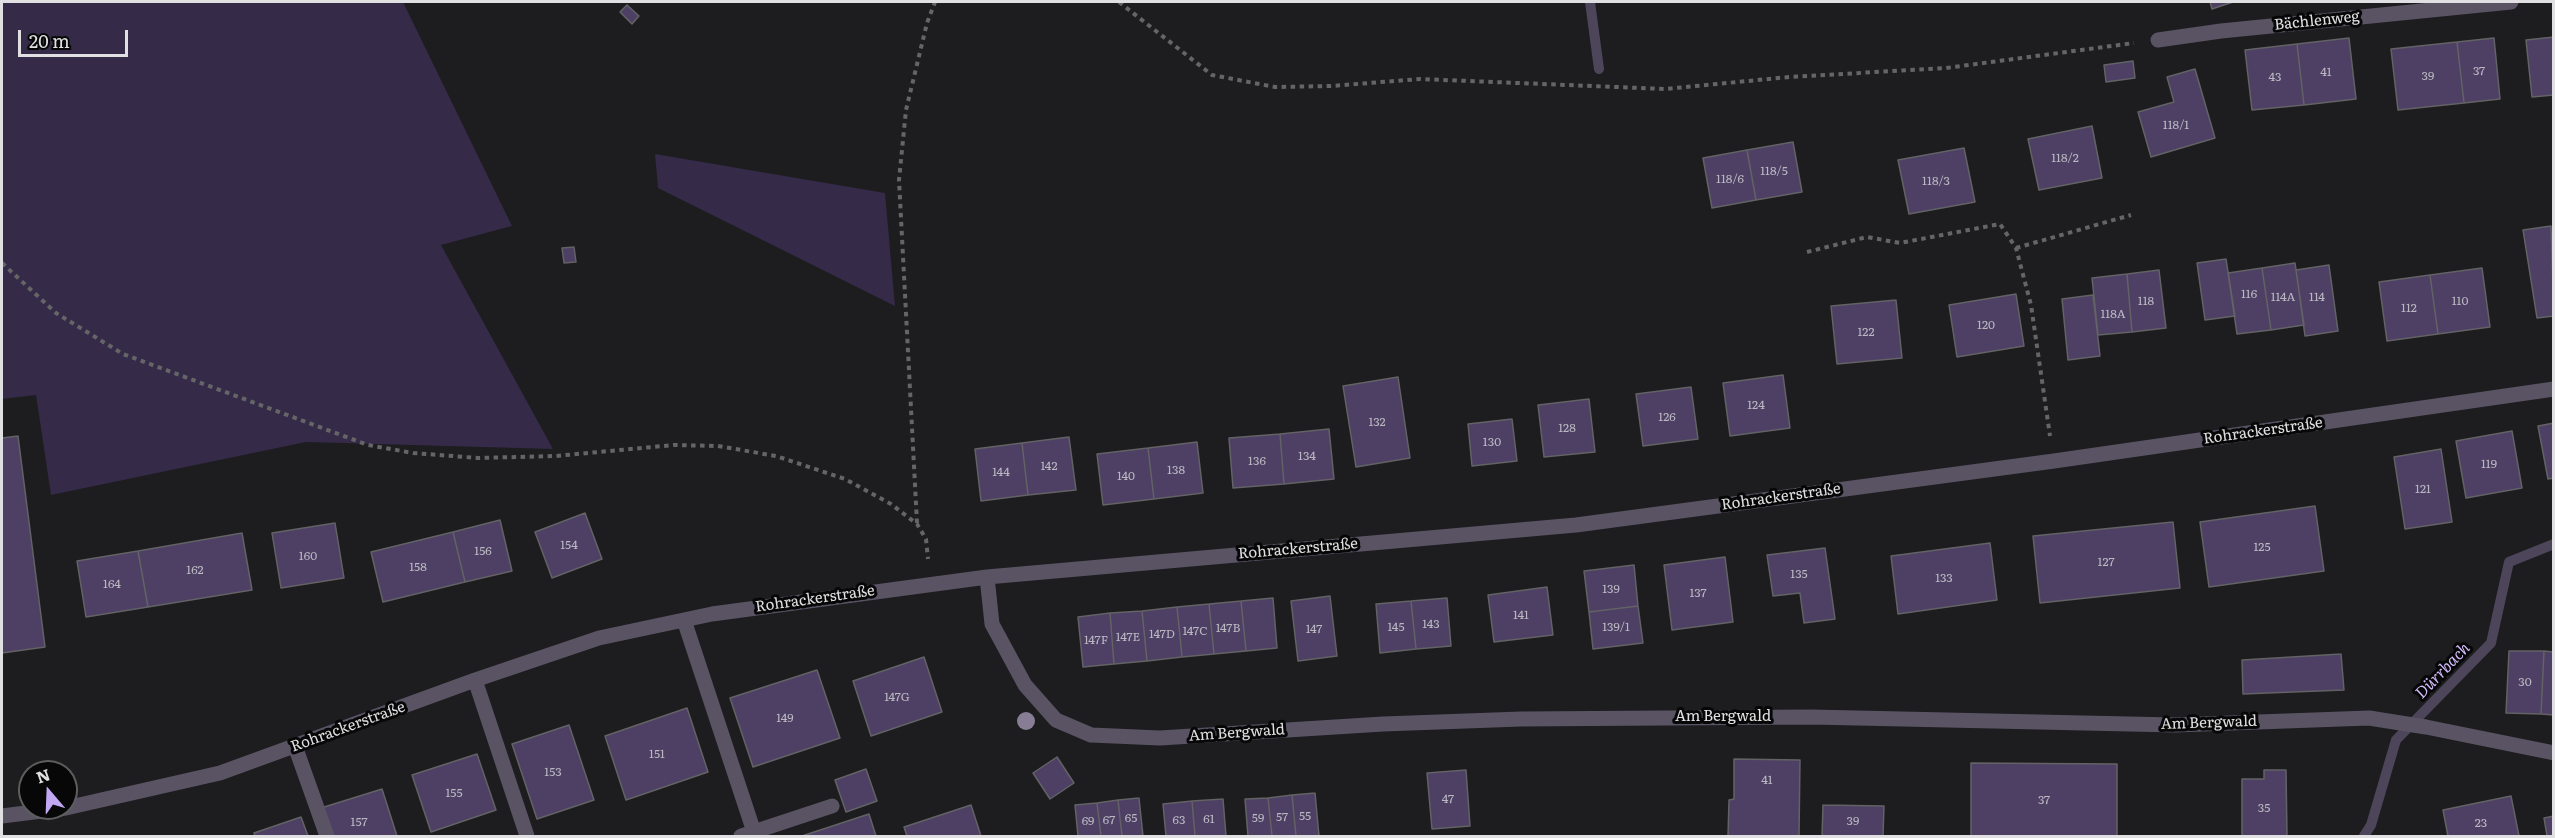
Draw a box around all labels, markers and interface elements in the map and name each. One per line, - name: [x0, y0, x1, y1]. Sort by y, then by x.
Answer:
- street label: Bächlenweg: [2273, 8, 2361, 34]
- scale bar: [21, 18, 130, 56]
- text: 20 m: [29, 27, 70, 54]
- house number: 37: [2473, 64, 2485, 78]
- house number: 41: [2320, 65, 2332, 79]
- house number: 39: [2422, 69, 2434, 83]
- house number: 43: [2268, 70, 2282, 84]
- house number: 118/1: [2163, 118, 2189, 132]
- house number: 118/2: [2051, 151, 2079, 165]
- house number: 118/5: [1760, 164, 1788, 178]
- house number: 118/6: [1716, 172, 1744, 186]
- house number: 118/3: [1922, 174, 1950, 188]
- house number: 116: [2241, 287, 2257, 301]
- house number: 114A: [2271, 290, 2295, 304]
- house number: 114: [2309, 290, 2325, 304]
- house number: 118: [2138, 294, 2154, 308]
- house number: 110: [2452, 294, 2468, 308]
- house number: 112: [2401, 301, 2417, 315]
- house number: 118A: [2100, 307, 2126, 321]
- house number: 120: [1977, 318, 1995, 332]
- house number: 122: [1857, 325, 1875, 339]
- house number: 124: [1747, 398, 1765, 412]
- house number: 126: [1658, 410, 1676, 424]
- street label: Rohrackerstraße: [2202, 414, 2324, 448]
- house number: 132: [1368, 415, 1386, 429]
- house number: 128: [1558, 421, 1576, 435]
- house number: 130: [1483, 435, 1501, 449]
- house number: 134: [1298, 449, 1316, 463]
- house number: 136: [1248, 454, 1266, 468]
- house number: 119: [2481, 457, 2497, 471]
- house number: 142: [1040, 459, 1058, 473]
- house number: 138: [1167, 463, 1185, 477]
- house number: 144: [992, 465, 1010, 479]
- house number: 140: [1117, 469, 1135, 483]
- street label: Rohrackerstraße: [1720, 480, 1842, 514]
- house number: 121: [2415, 482, 2431, 496]
- street label: Rohrackerstraße: [1237, 535, 1359, 563]
- house number: 154: [560, 538, 578, 552]
- house number: 125: [2253, 540, 2271, 554]
- house number: 156: [474, 544, 492, 558]
- house number: 160: [299, 549, 317, 563]
- house number: 127: [2098, 555, 2114, 569]
- house number: 158: [409, 560, 427, 574]
- house number: 162: [186, 563, 204, 577]
- house number: 135: [1790, 567, 1808, 581]
- house number: 133: [1935, 571, 1953, 585]
- house number: 164: [103, 577, 121, 591]
- street label: Rohrackerstraße: [754, 582, 876, 616]
- house number: 139: [1602, 582, 1620, 596]
- house number: 137: [1689, 586, 1707, 600]
- house number: 141: [1513, 608, 1529, 622]
- house number: 143: [1422, 617, 1440, 631]
- house number: 145: [1387, 620, 1405, 634]
- house number: 139/1: [1602, 620, 1630, 634]
- house number: 147B: [1216, 621, 1240, 635]
- house number: 147: [1306, 622, 1322, 636]
- house number: 147C: [1182, 624, 1208, 638]
- house number: 147D: [1149, 627, 1175, 641]
- house number: 147E: [1116, 630, 1140, 644]
- house number: 147F: [1084, 633, 1108, 647]
- water label: Dürrbach: [2412, 639, 2474, 703]
- house number: 30: [2518, 675, 2532, 689]
- house number: 147G: [884, 690, 910, 704]
- street label: Rohrackerstraße: [288, 698, 408, 756]
- street label: Am Bergwald: [1675, 708, 1771, 726]
- house number: 149: [776, 711, 794, 725]
- street label: Am Bergwald: [2161, 712, 2257, 734]
- street label: Am Bergwald: [1188, 721, 1286, 745]
- house number: 151: [649, 747, 665, 761]
- north arrow: [18, 760, 78, 820]
- text: N: [33, 761, 53, 788]
- house number: 153: [544, 765, 562, 779]
- house number: 41: [1761, 773, 1773, 787]
- house number: 155: [445, 786, 463, 800]
- house number: 47: [1442, 792, 1454, 806]
- house number: 37: [2038, 793, 2050, 807]
- house number: 35: [2258, 801, 2270, 815]
- house number: 55: [1299, 809, 1311, 823]
- house number: 57: [1276, 810, 1288, 824]
- house number: 65: [1125, 811, 1137, 825]
- house number: 59: [1252, 811, 1264, 825]
- house number: 61: [1203, 812, 1215, 826]
- house number: 67: [1103, 813, 1115, 827]
- house number: 63: [1173, 813, 1185, 827]
- house number: 69: [1082, 814, 1094, 828]
- house number: 39: [1847, 814, 1859, 828]
- house number: 157: [350, 815, 368, 829]
- house number: 23: [2475, 816, 2487, 830]

